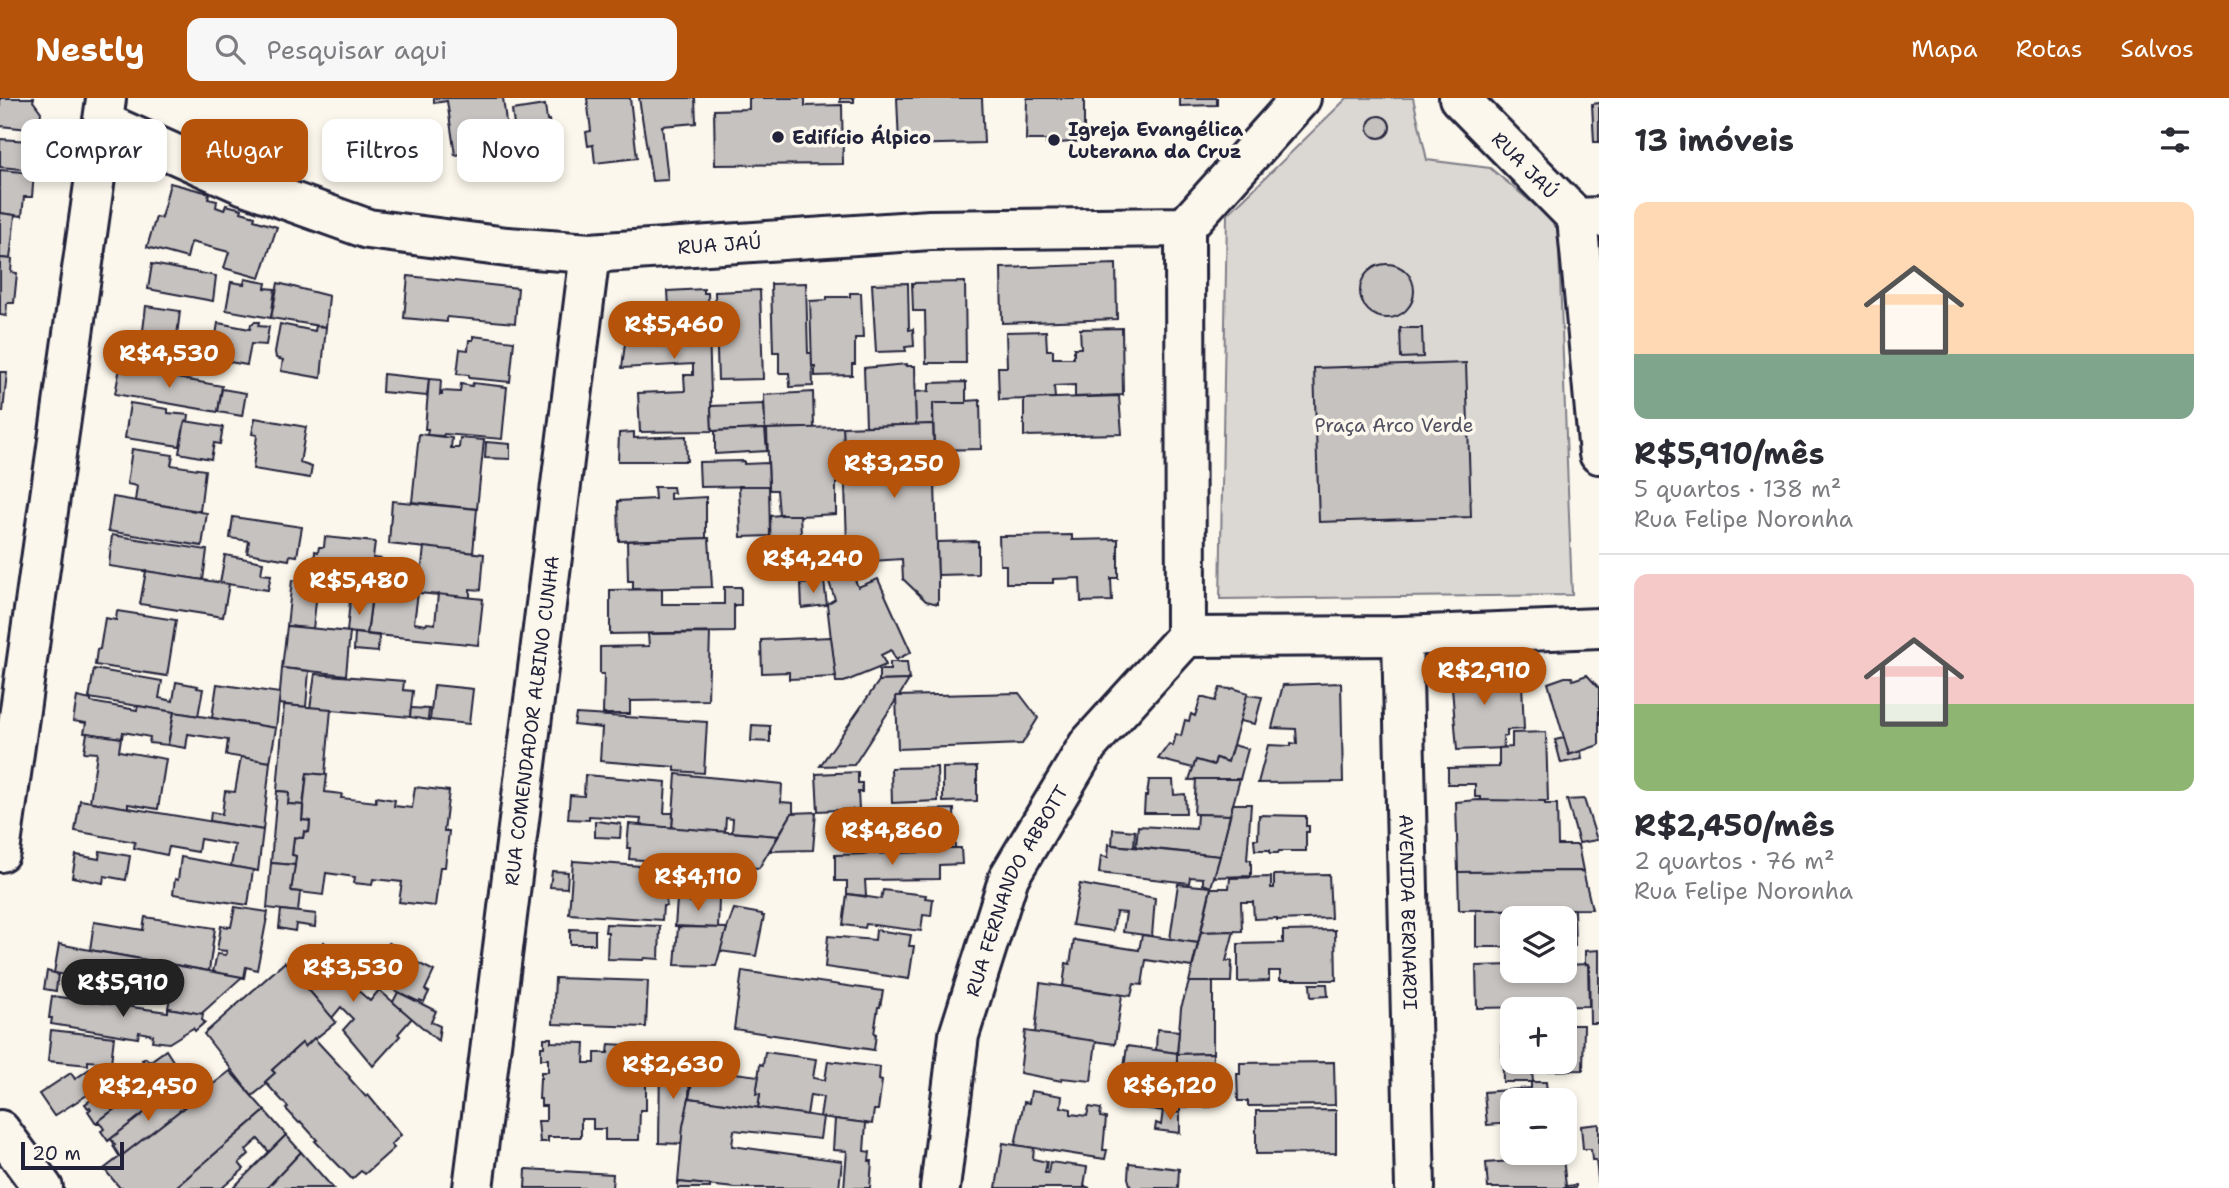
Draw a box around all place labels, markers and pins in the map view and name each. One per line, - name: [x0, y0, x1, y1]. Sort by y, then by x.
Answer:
- place label: Igreja Evangélica Luterana da Cruz: [1068, 117, 1243, 164]
- place label: Edifício Álpico: [792, 124, 931, 150]
- marker: Edifício Álpico: [770, 129, 786, 145]
- marker: Igreja Evangélica Luterana da Cruz: [1046, 132, 1062, 148]
- pin: R$5,460: [609, 302, 739, 361]
- pin: R$4,530: [104, 330, 234, 390]
- pin: R$3,250: [829, 440, 959, 500]
- pin: R$4,240: [748, 536, 878, 595]
- pin: R$5,480: [294, 558, 424, 617]
- pin: R$2,910: [1419, 648, 1549, 707]
- pin: R$4,860: [827, 808, 957, 867]
- pin: R$4,110: [633, 854, 763, 913]
- pin: R$3,530: [288, 944, 418, 1004]
- pin: R$5,910: [58, 960, 188, 1019]
- pin: R$2,630: [608, 1042, 738, 1101]
- pin: R$6,120: [1105, 1062, 1235, 1122]
- pin: R$2,450: [83, 1063, 213, 1123]

